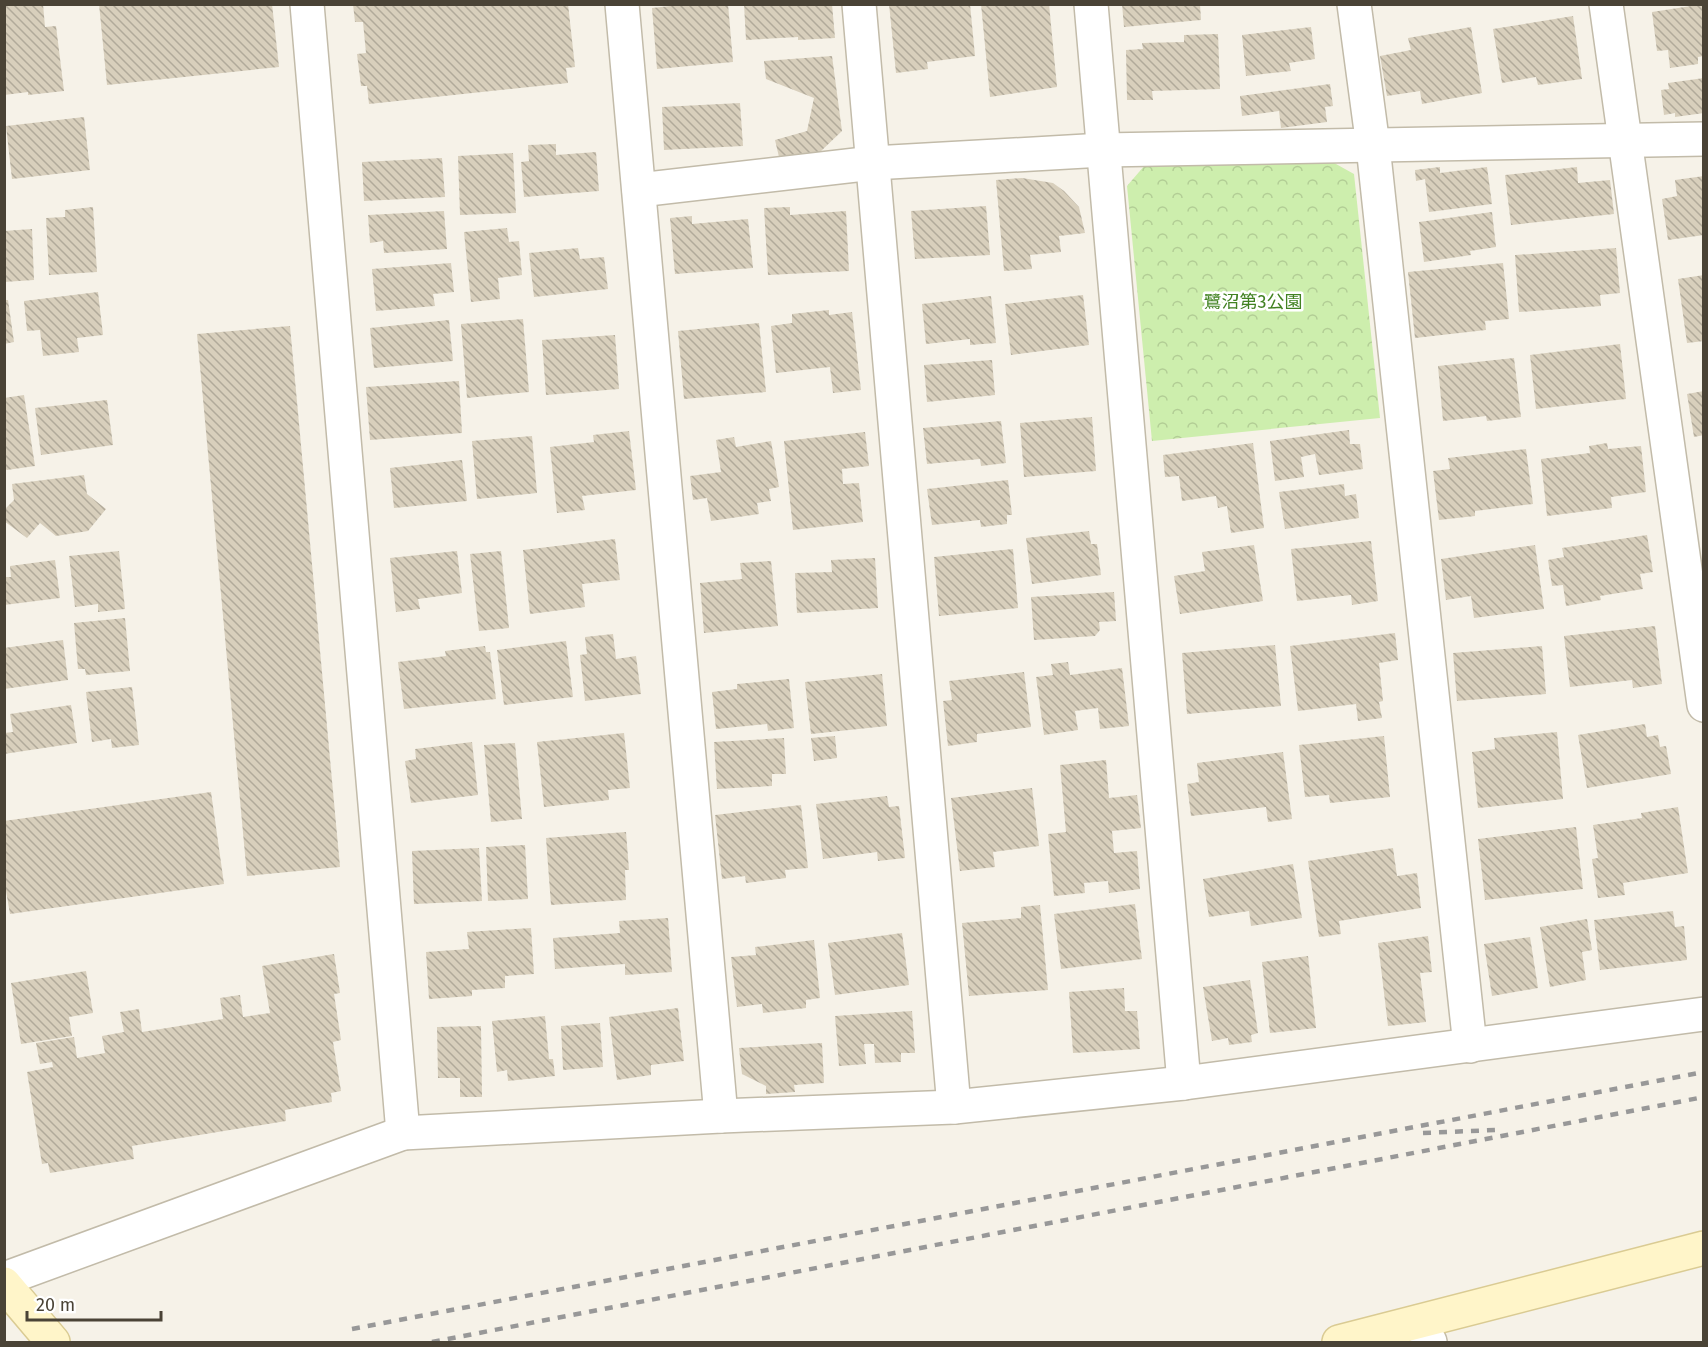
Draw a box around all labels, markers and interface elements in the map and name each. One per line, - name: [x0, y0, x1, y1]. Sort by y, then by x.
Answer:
- park label: 鷺沼第3公園: [1204, 291, 1302, 313]
- scale bar: [27, 1284, 160, 1322]
- text: 20 m: [36, 1294, 75, 1316]

